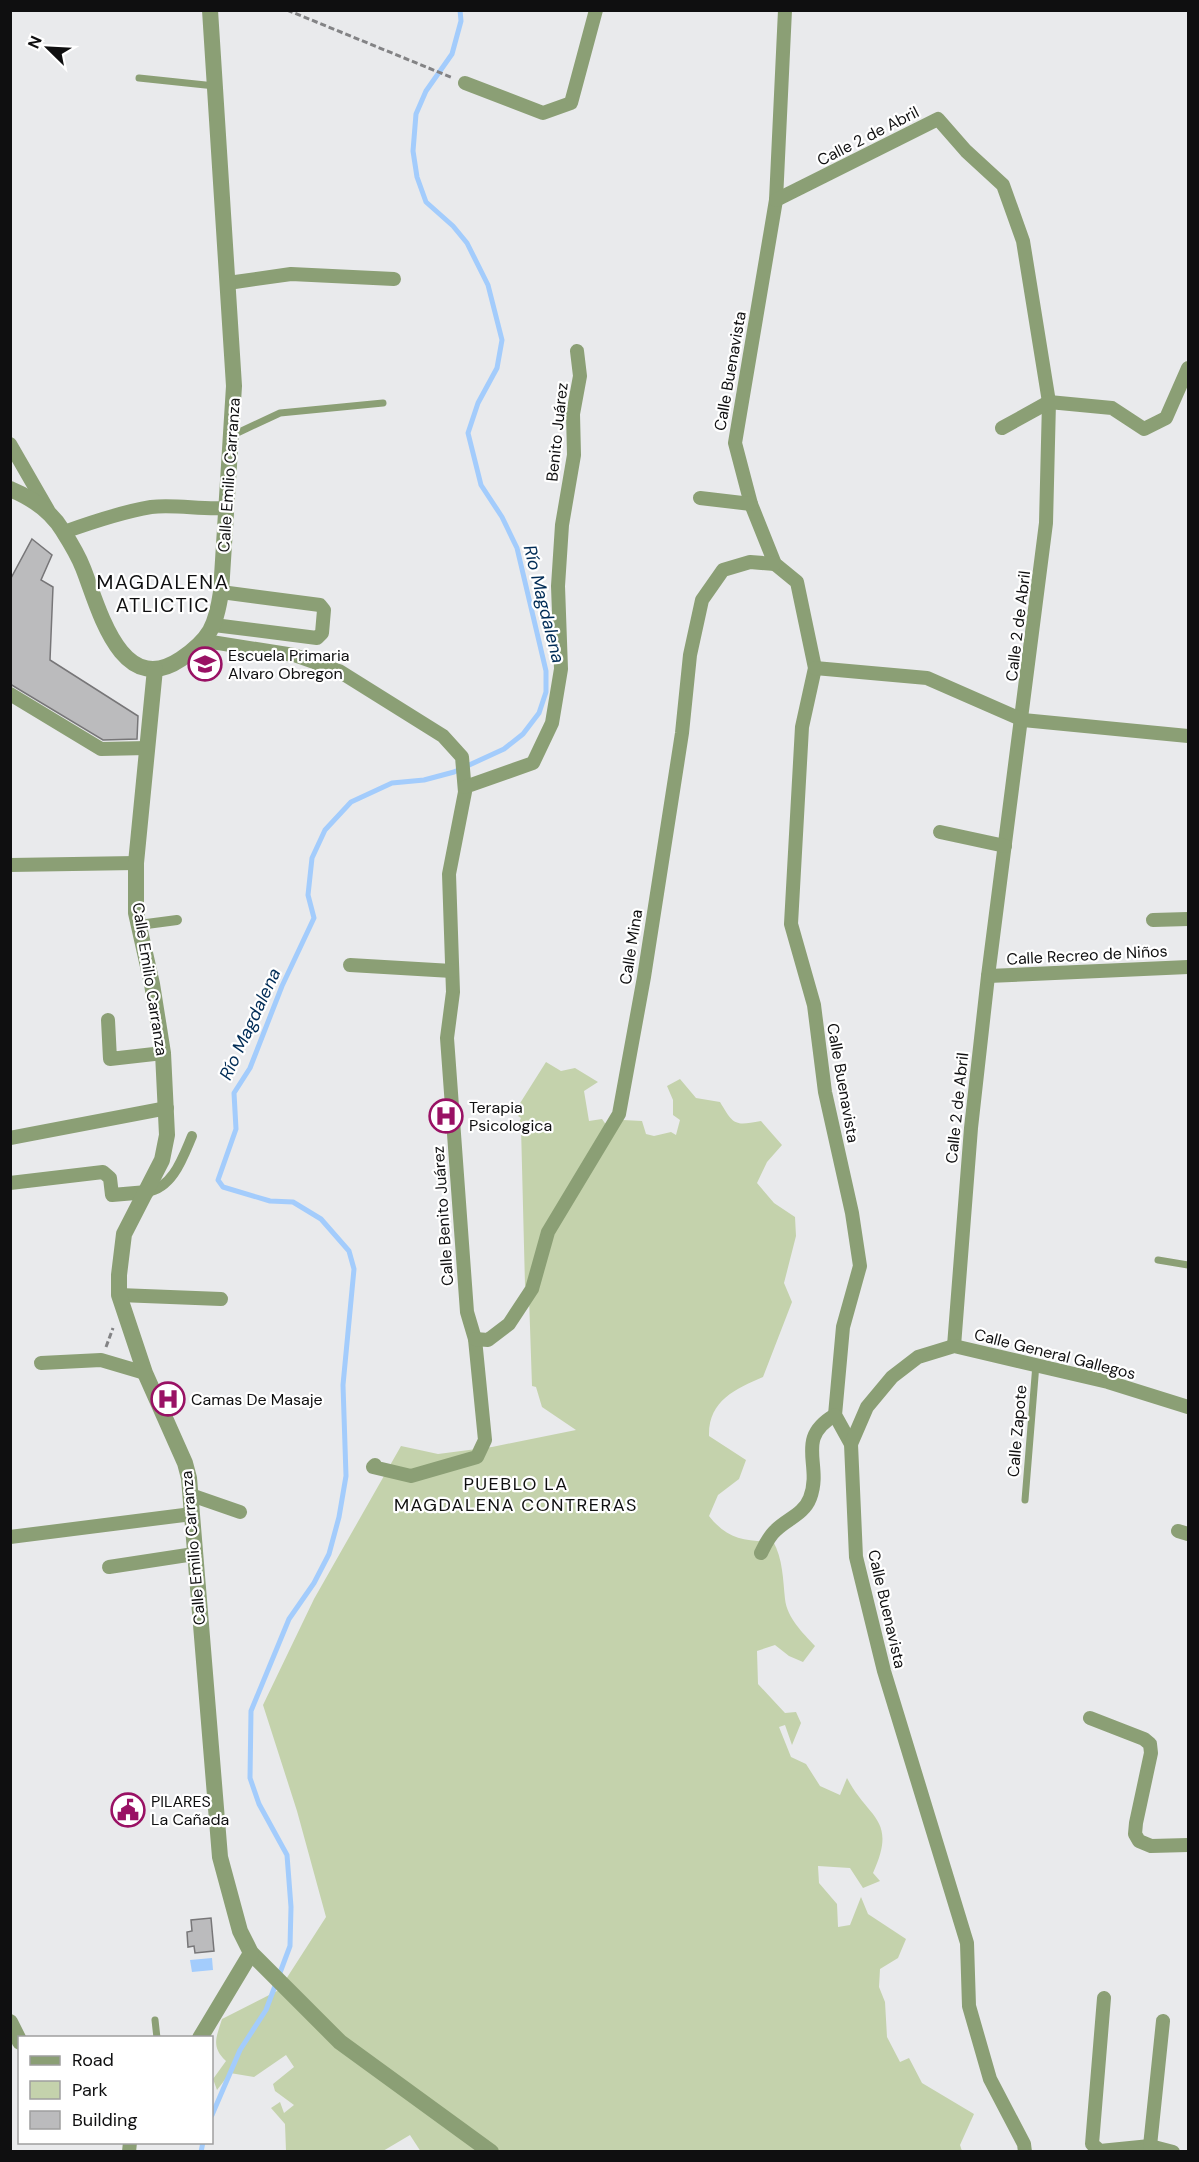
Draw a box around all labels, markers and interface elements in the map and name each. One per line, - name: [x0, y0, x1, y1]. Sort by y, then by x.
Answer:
- north arrow: [18, 18, 78, 78]
- text: N: [23, 33, 47, 52]
- street label: Calle 2 de Abril: [814, 101, 922, 171]
- street label: Calle Buenavista: [709, 310, 751, 432]
- street label: Benito Juárez: [541, 381, 573, 483]
- street label: Calle Emilio Carranza: [213, 397, 245, 553]
- water label: Río Magdalena: [518, 542, 570, 666]
- district label: MAGDALENA ATLICTIC: [97, 569, 229, 618]
- street label: Calle 2 de Abril: [1001, 569, 1035, 683]
- place label: Escuela Primaria Alvaro Obregon: [228, 645, 349, 684]
- school or university icon: Escuela Primaria Alvaro Obregon: [187, 646, 223, 682]
- street label: Calle Emilio Carranza: [128, 901, 172, 1057]
- street label: Calle Mina: [615, 908, 647, 986]
- street label: Calle Recreo de Niños: [1006, 940, 1168, 970]
- water label: Río Magdalena: [214, 964, 286, 1084]
- street label: Calle Buenavista: [822, 1022, 864, 1144]
- street label: Calle 2 de Abril: [941, 1051, 973, 1165]
- place label: Terapia Psicologica: [469, 1097, 552, 1136]
- hospital icon: Terapia Psicologica: [428, 1098, 464, 1134]
- street label: Calle Benito Juárez: [428, 1145, 458, 1287]
- street label: Calle General Gallegos: [972, 1324, 1138, 1384]
- hospital icon: Camas De Masaje: [150, 1381, 186, 1417]
- street label: Calle Zapote: [1003, 1384, 1031, 1478]
- place label: Camas De Masaje: [191, 1389, 323, 1410]
- street label: Calle Emilio Carranza: [176, 1470, 210, 1626]
- district label: PUEBLO LA MAGDALENA CONTRERAS: [394, 1472, 638, 1517]
- street label: Calle Buenavista: [863, 1548, 911, 1670]
- place label: PILARES La Cañada: [151, 1791, 229, 1830]
- public building icon: PILARES La Cañada: [110, 1792, 146, 1828]
- legend: [18, 2036, 213, 2144]
- text: Road: [72, 2048, 114, 2072]
- text: Park: [72, 2078, 108, 2102]
- text: Building: [72, 2108, 137, 2132]

